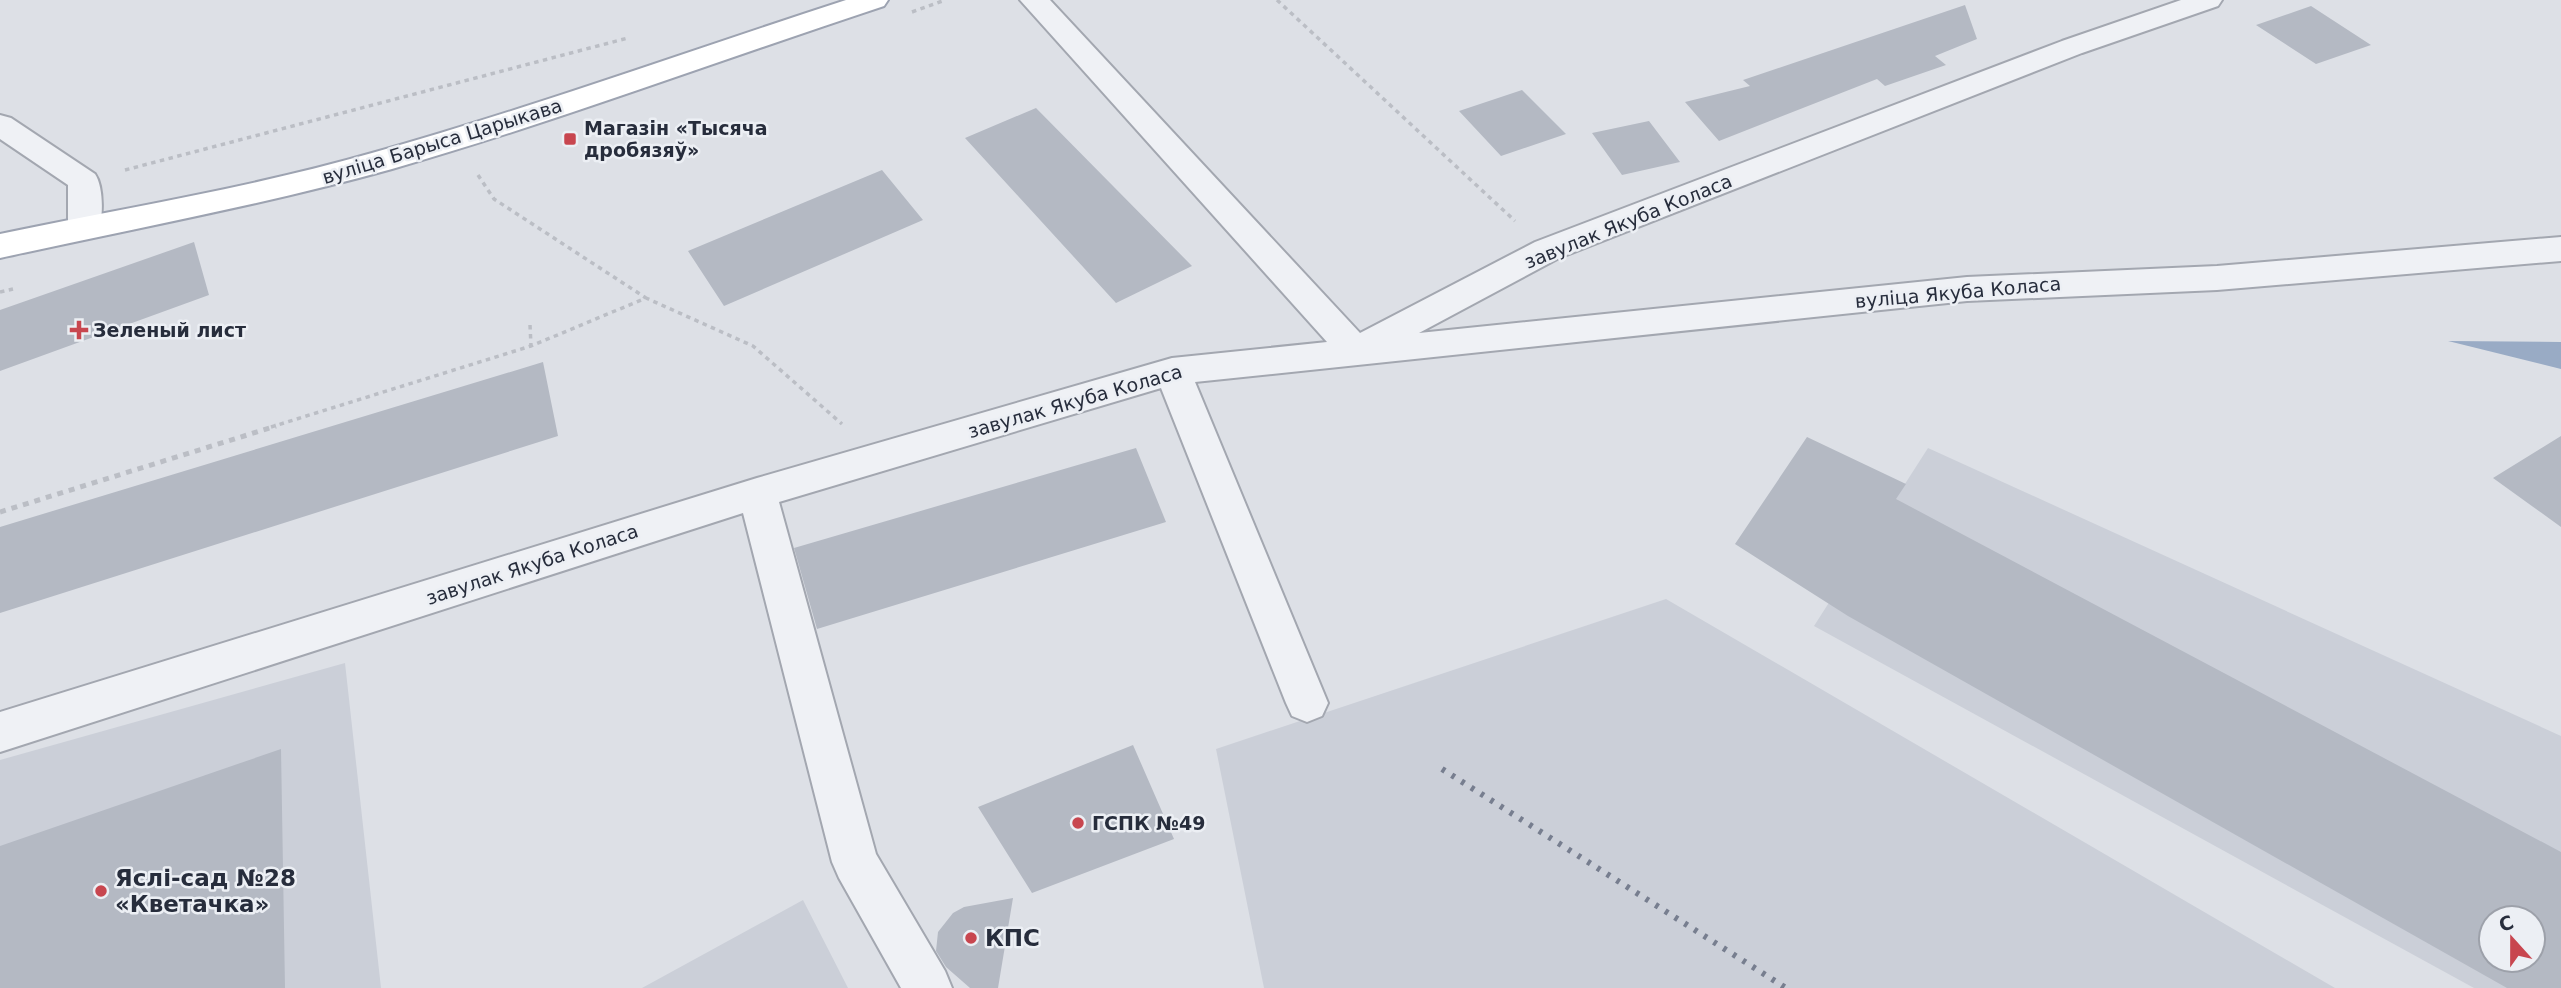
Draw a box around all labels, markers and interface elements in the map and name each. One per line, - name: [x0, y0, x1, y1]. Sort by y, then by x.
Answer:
- street label: вуліца Барыса Царыкава: [319, 94, 565, 188]
- place label: Магазін «Тысяча дробязяў»: [584, 117, 768, 161]
- marker: Магазін «Тысяча дробязяў»: [562, 131, 578, 147]
- street label: завулак Якуба Коласа: [1521, 169, 1735, 273]
- street label: вуліца Якуба Коласа: [1854, 272, 2062, 312]
- place label: Зеленый лист: [93, 319, 246, 341]
- marker: Зеленый лист: [71, 322, 87, 338]
- street label: завулак Якуба Коласа: [965, 360, 1185, 442]
- street label: завулак Якуба Коласа: [423, 519, 641, 609]
- place label: ГСПК №49: [1092, 812, 1205, 834]
- marker: ГСПК №49: [1070, 815, 1086, 831]
- place label: Яслі-сад №28 «Кветачка»: [115, 865, 296, 917]
- marker: Яслі-сад №28 «Кветачка»: [93, 883, 109, 899]
- north arrow: [2477, 904, 2547, 974]
- text: С: [2495, 910, 2516, 936]
- place label: КПС: [985, 925, 1040, 951]
- marker: КПС: [963, 930, 979, 946]

